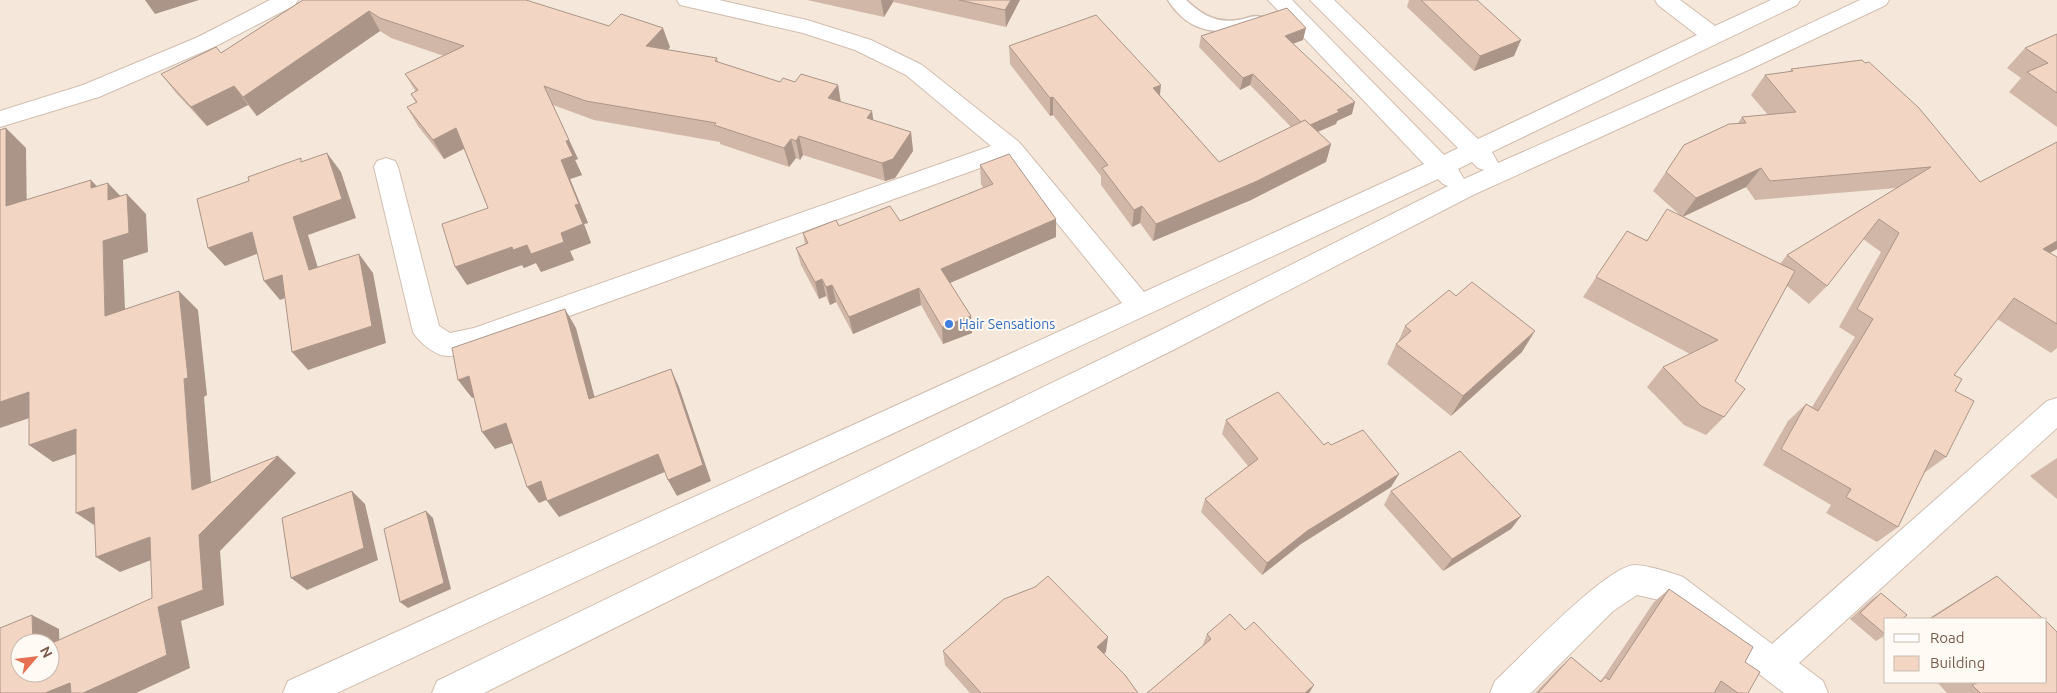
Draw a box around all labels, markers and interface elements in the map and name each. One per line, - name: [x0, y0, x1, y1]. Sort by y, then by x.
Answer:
- place label: Hair Sensations: [959, 316, 1055, 332]
- marker: Hair Sensations: [943, 318, 955, 330]
- legend: [1884, 618, 2047, 683]
- text: Road: [1930, 629, 1965, 646]
- north arrow: [10, 633, 60, 683]
- text: N: [37, 644, 56, 660]
- text: Building: [1930, 654, 1985, 671]

